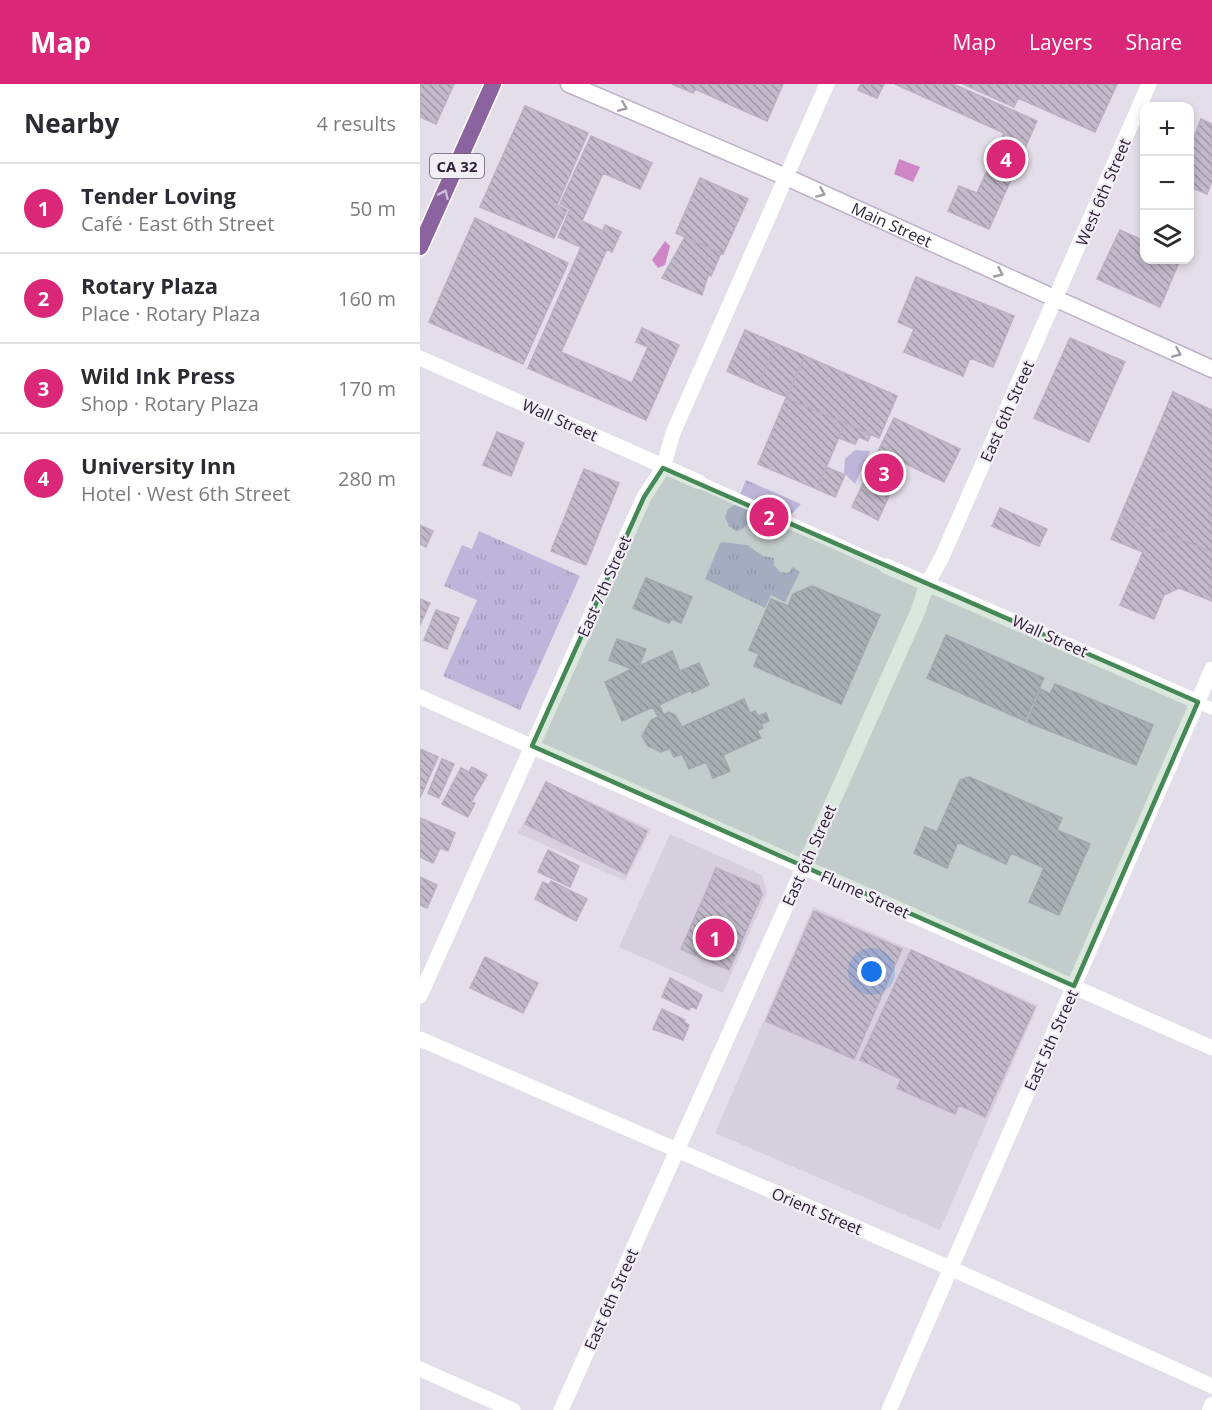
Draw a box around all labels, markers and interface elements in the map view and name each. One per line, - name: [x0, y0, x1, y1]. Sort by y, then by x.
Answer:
- text: Map: [30, 23, 91, 61]
- text: Map: [953, 28, 996, 56]
- text: Layers: [1029, 28, 1093, 56]
- text: Share: [1126, 28, 1182, 56]
- one-way arrow: [617, 100, 628, 112]
- map controls: [1140, 102, 1194, 264]
- button: +: [1140, 102, 1194, 156]
- text: Nearby: [24, 105, 119, 141]
- text: 4 results: [316, 110, 396, 137]
- street label: West 6th Street: [1070, 135, 1136, 249]
- pin: 4: [986, 136, 1026, 182]
- road number: CA 32: [430, 154, 484, 178]
- button: −: [1140, 156, 1194, 210]
- text: Tender Loving: [81, 180, 236, 210]
- one-way arrow: [815, 185, 826, 197]
- one-way arrow: [437, 189, 449, 200]
- text: 1: [38, 195, 49, 222]
- text: 50 m: [349, 195, 396, 222]
- street label: Main Street: [848, 197, 936, 252]
- text: Café · East 6th Street: [81, 210, 274, 237]
- button: layers: [1140, 210, 1194, 264]
- one-way arrow: [992, 266, 1003, 278]
- text: Rotary Plaza: [81, 270, 218, 300]
- text: 2: [38, 285, 49, 312]
- text: 160 m: [338, 285, 396, 312]
- text: Place · Rotary Plaza: [81, 300, 260, 327]
- one-way arrow: [1170, 346, 1181, 358]
- street label: East 6th Street: [975, 357, 1039, 465]
- text: Wild Ink Press: [81, 360, 235, 390]
- text: 3: [38, 375, 49, 402]
- text: 170 m: [338, 375, 396, 402]
- text: Shop · Rotary Plaza: [81, 390, 259, 417]
- street label: Wall Street: [519, 394, 602, 447]
- text: University Inn: [81, 450, 236, 480]
- pin: 3: [864, 450, 904, 496]
- text: 4: [38, 465, 49, 492]
- text: 280 m: [338, 465, 396, 492]
- text: Hotel · West 6th Street: [81, 480, 290, 507]
- pin: 2: [750, 494, 788, 540]
- street label: East 7th Street: [572, 532, 636, 640]
- street label: Wall Street: [1009, 610, 1092, 663]
- street label: East 6th Street: [777, 801, 841, 909]
- street label: Flume Street: [817, 865, 913, 923]
- pin: 1: [696, 916, 734, 960]
- your location: [857, 957, 886, 986]
- street label: East 5th Street: [1019, 986, 1083, 1094]
- street label: Orient Street: [768, 1182, 866, 1240]
- street label: East 6th Street: [579, 1245, 643, 1353]

